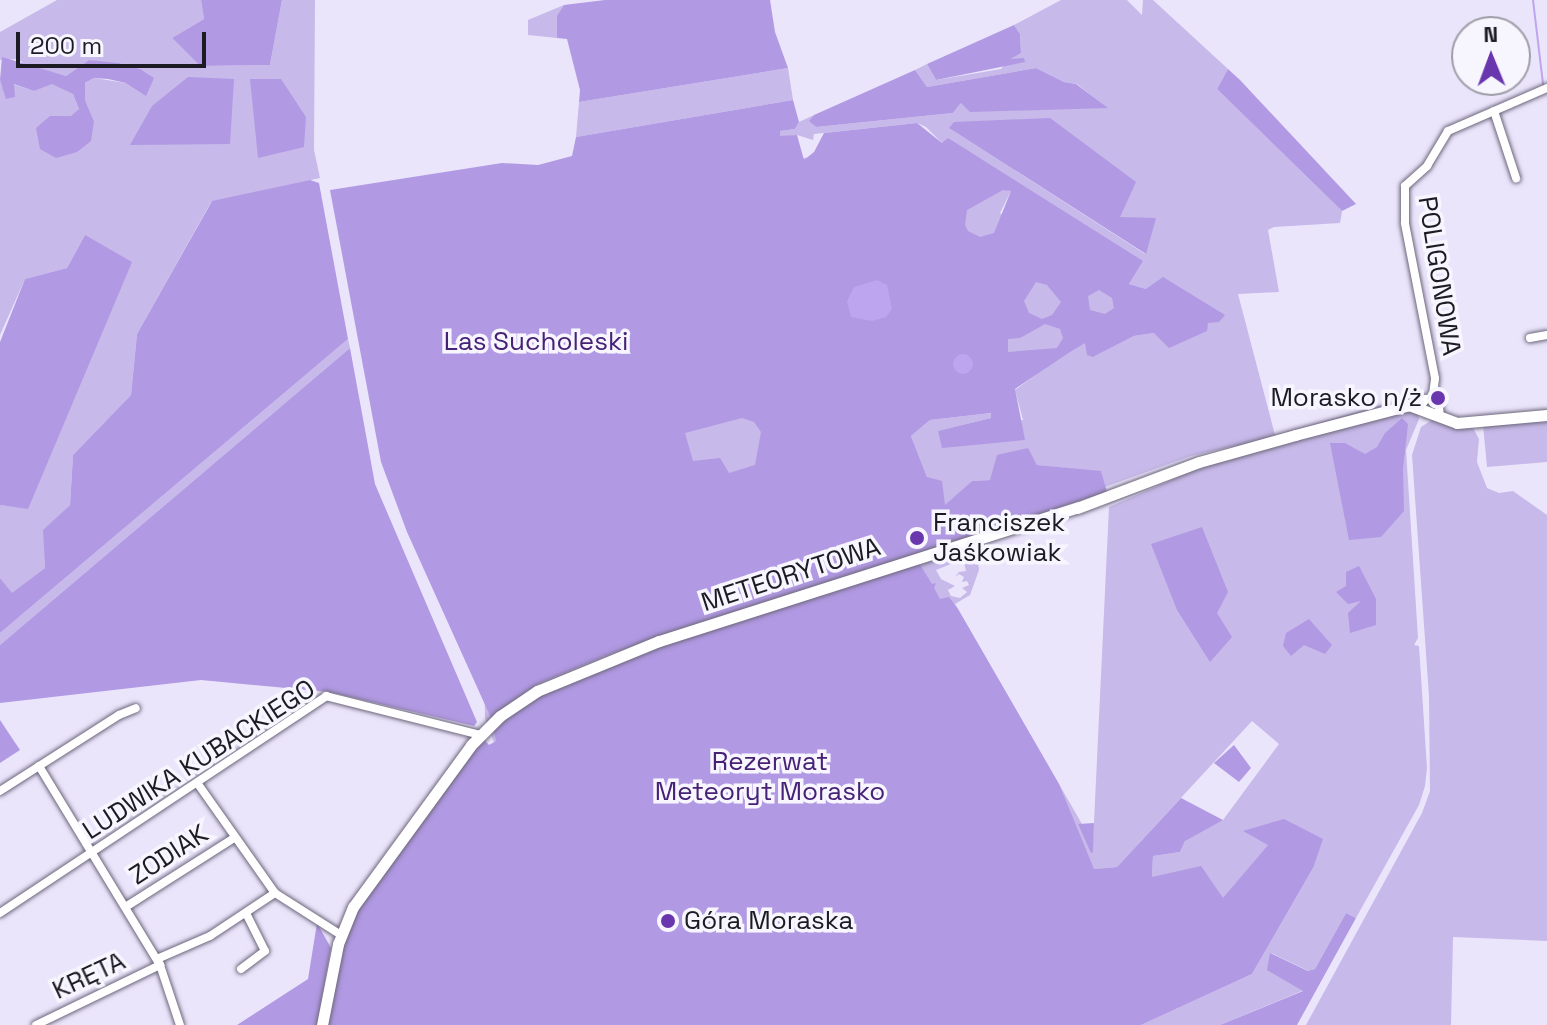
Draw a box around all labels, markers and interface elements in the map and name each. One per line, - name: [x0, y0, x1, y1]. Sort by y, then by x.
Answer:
- scale bar: [20, 16, 210, 66]
- north arrow: [1451, 16, 1531, 96]
- text: N: [1483, 20, 1498, 48]
- text: 200 m: [30, 30, 102, 61]
- street label: POLIGONOWA: [1411, 194, 1467, 358]
- park label: Las Sucholeski: [444, 326, 628, 358]
- place label: Morasko n/ż: [1270, 382, 1422, 414]
- marker: Morasko n/ż: [1429, 389, 1447, 407]
- place label: Franciszek Jaśkowiak: [933, 507, 1065, 568]
- marker: Franciszek Jaśkowiak: [908, 529, 926, 547]
- street label: METEORYTOWA: [697, 531, 885, 619]
- street label: LUDWIKA KUBACKIEGO: [77, 673, 321, 847]
- park label: Rezerwat Meteoryt Morasko: [655, 746, 885, 808]
- street label: ZODIAK: [124, 818, 214, 892]
- place label: Góra Moraska: [684, 905, 853, 937]
- marker: Góra Moraska: [659, 912, 677, 930]
- street label: KRĘTA: [48, 946, 130, 1006]

